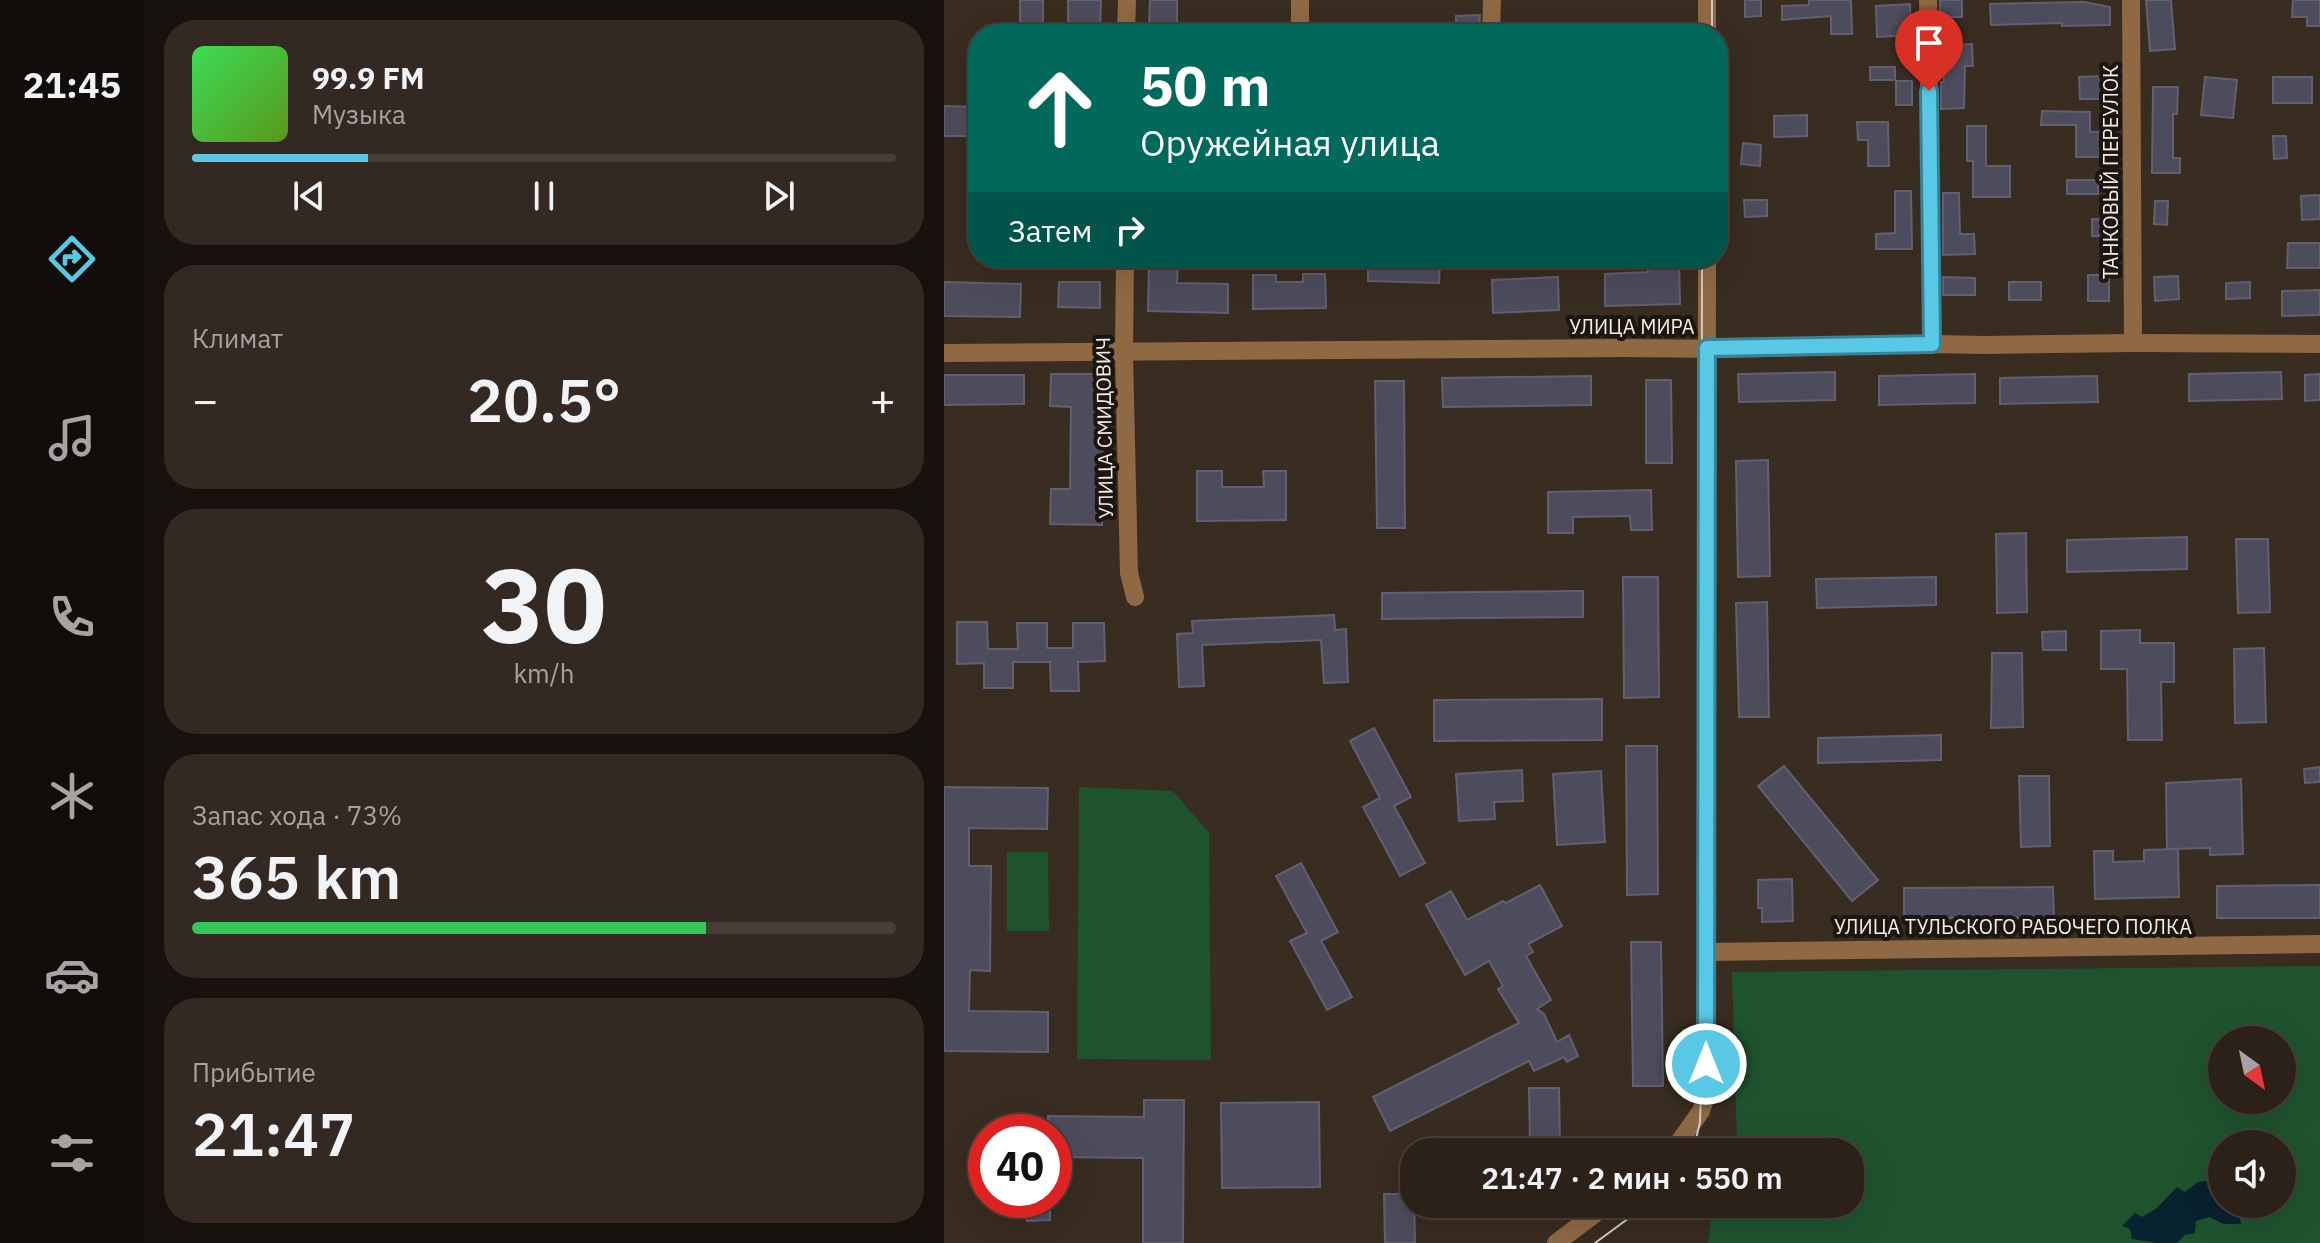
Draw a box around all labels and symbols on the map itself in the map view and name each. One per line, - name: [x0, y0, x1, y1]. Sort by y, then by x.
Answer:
- pin: [1895, 9, 1963, 91]
- street label: ТАНКОВЫЙ ПЕРЕУЛОК: [2097, 65, 2124, 279]
- street label: УЛИЦА МИРА: [1569, 313, 1695, 340]
- street label: УЛИЦА СМИДОВИЧ: [1089, 337, 1119, 519]
- street label: УЛИЦА ТУЛЬСКОГО РАБОЧЕГО ПОЛКА: [1834, 913, 2192, 940]
- position arrow: [1664, 1022, 1748, 1106]
- north arrow: [2208, 1026, 2296, 1114]
- speed limit sign: 40: [968, 1114, 1072, 1218]

